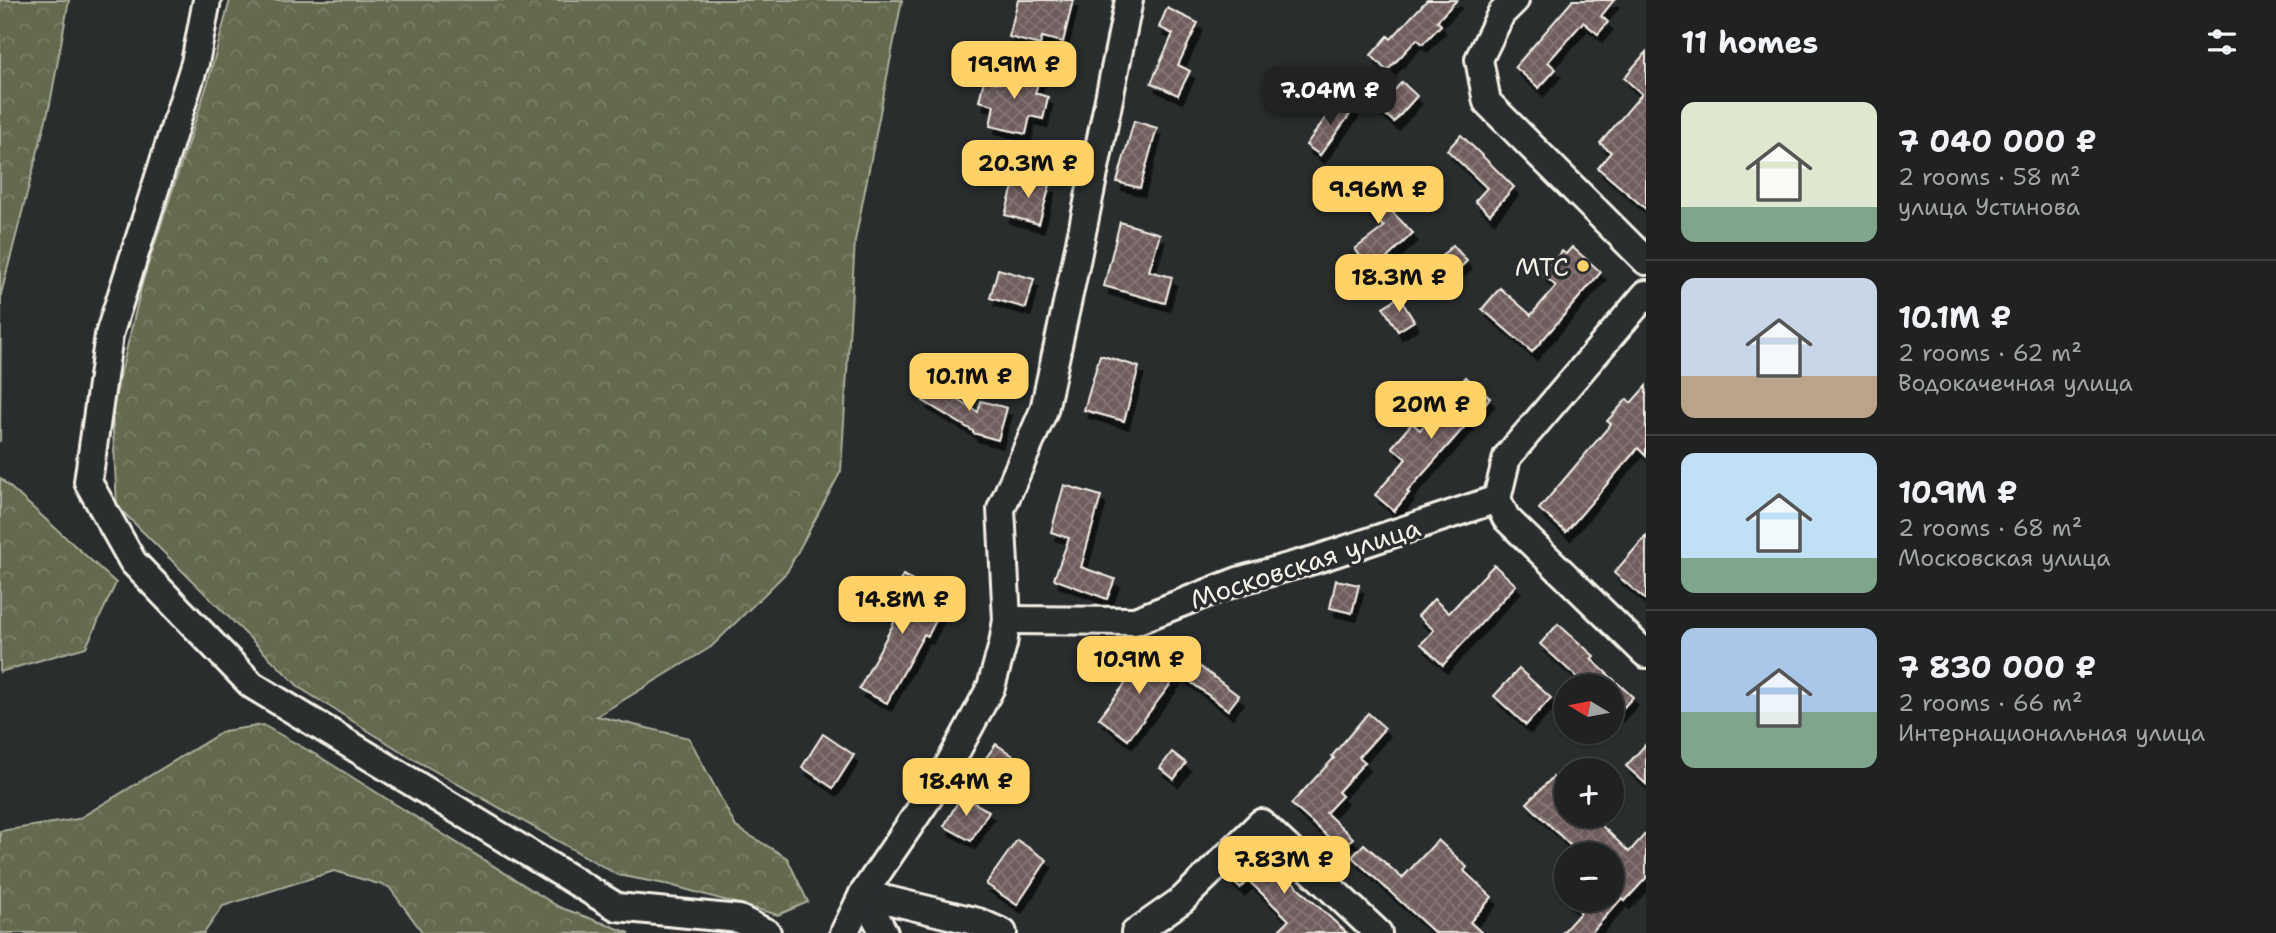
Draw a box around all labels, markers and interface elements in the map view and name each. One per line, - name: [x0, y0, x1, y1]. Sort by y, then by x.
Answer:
- text: 11 homes: [1681, 22, 1818, 63]
- icon: filters: [2203, 23, 2241, 61]
- pin: 19.9M ₽: [949, 42, 1079, 101]
- text: 19.9M ₽: [967, 49, 1061, 79]
- pin: 7.04M ₽: [1265, 68, 1395, 127]
- text: 7.04M ₽: [1280, 75, 1380, 105]
- text: 7 040 000 ₽: [1898, 121, 2097, 162]
- icon: home: [1737, 130, 1821, 214]
- pin: 20.3M ₽: [963, 140, 1093, 200]
- text: 20.3M ₽: [978, 148, 1078, 178]
- text: 2 rooms · 58 m²: [1898, 162, 2081, 192]
- pin: 9.96M ₽: [1313, 166, 1443, 226]
- text: 9.96M ₽: [1328, 174, 1428, 204]
- text: улица Устинова: [1898, 192, 2080, 222]
- place label: МТС: [1515, 249, 1569, 284]
- pin: 18.3M ₽: [1334, 254, 1464, 314]
- marker: МТС: [1575, 258, 1591, 274]
- text: 18.3M ₽: [1351, 262, 1447, 292]
- text: 10.1M ₽: [1898, 297, 2011, 338]
- icon: home: [1737, 306, 1821, 390]
- text: 2 rooms · 62 m²: [1898, 338, 2082, 368]
- pin: 10.1M ₽: [904, 354, 1034, 413]
- text: 10.1M ₽: [925, 361, 1013, 391]
- text: Водокачечная улица: [1898, 368, 2133, 398]
- pin: 20M ₽: [1382, 382, 1480, 441]
- text: 20M ₽: [1391, 389, 1471, 419]
- text: 10.9M ₽: [1898, 472, 2018, 513]
- icon: home: [1737, 481, 1821, 565]
- street label: Московская улица: [1185, 509, 1425, 617]
- text: 2 rooms · 68 m²: [1898, 513, 2082, 543]
- text: Московская улица: [1898, 543, 2111, 573]
- pin: 14.8M ₽: [837, 576, 967, 636]
- text: 14.8M ₽: [855, 584, 949, 614]
- pin: 10.9M ₽: [1074, 636, 1204, 696]
- text: 10.9M ₽: [1093, 644, 1185, 674]
- text: 7 830 000 ₽: [1898, 647, 2096, 688]
- icon: home: [1737, 656, 1821, 740]
- north arrow: [1554, 674, 1624, 744]
- map controls: [1554, 674, 1624, 912]
- text: 2 rooms · 66 m²: [1898, 688, 2083, 718]
- text: Интернациональная улица: [1898, 718, 2205, 748]
- pin: 18.4M ₽: [901, 758, 1031, 818]
- button: +: [1554, 758, 1624, 828]
- text: 18.4M ₽: [919, 766, 1013, 796]
- pin: 7.83M ₽: [1219, 836, 1349, 896]
- button: −: [1554, 842, 1624, 912]
- text: 7.83M ₽: [1234, 844, 1334, 874]

